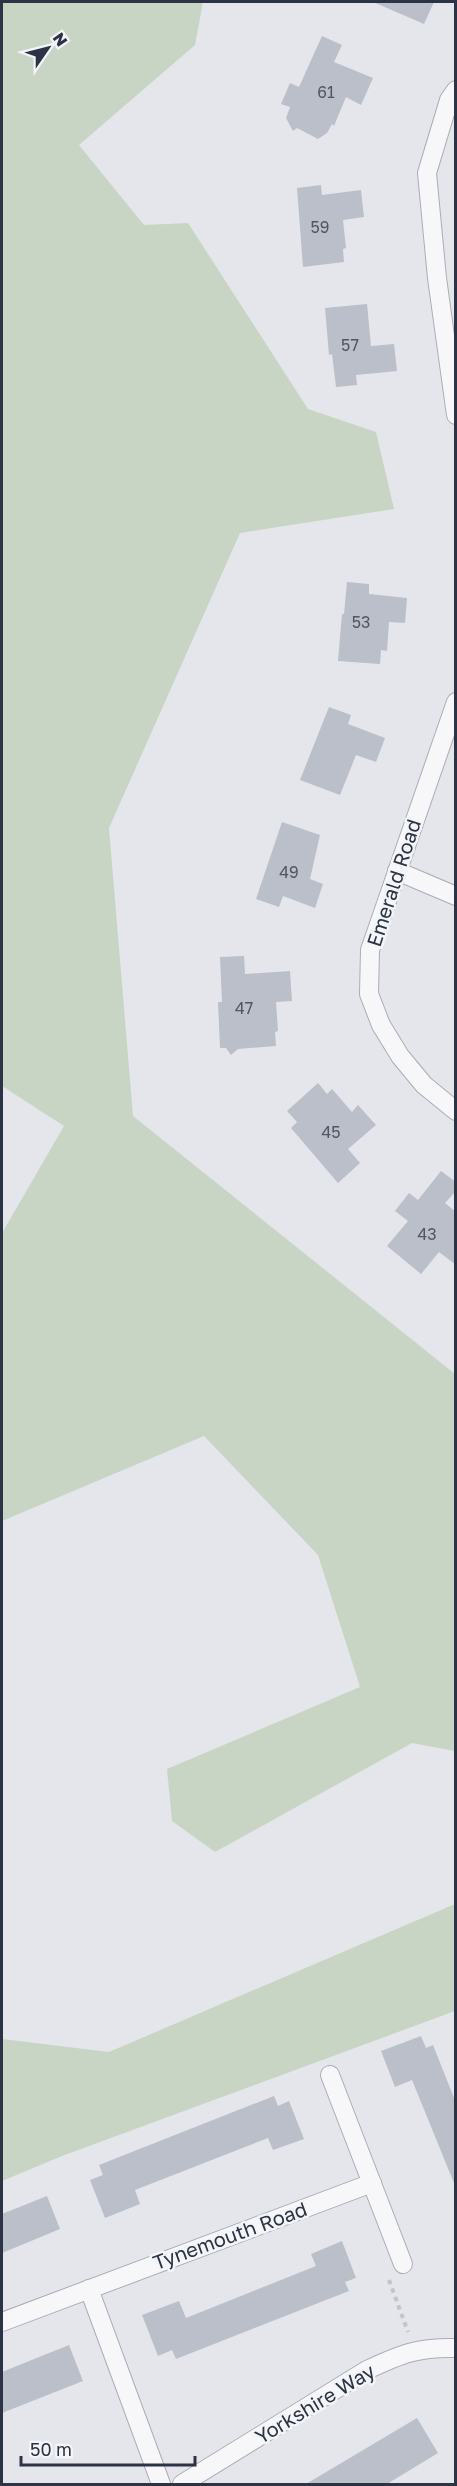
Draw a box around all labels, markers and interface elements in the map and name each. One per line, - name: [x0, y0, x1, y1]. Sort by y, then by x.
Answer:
- north arrow: [18, 18, 78, 78]
- text: N: [49, 29, 72, 50]
- house number: 61: [317, 82, 335, 102]
- house number: 59: [311, 217, 329, 237]
- house number: 57: [341, 335, 359, 355]
- house number: 53: [352, 612, 370, 632]
- street label: Emerald Road: [361, 816, 425, 950]
- house number: 49: [279, 862, 299, 882]
- house number: 47: [235, 998, 253, 1018]
- house number: 45: [321, 1122, 341, 1142]
- house number: 43: [417, 1224, 437, 1244]
- street label: Tynemouth Road: [149, 2196, 310, 2274]
- street label: Yorkshire Way: [250, 2358, 379, 2448]
- scale bar: [21, 2429, 195, 2467]
- text: 50 m: [30, 2438, 72, 2460]

